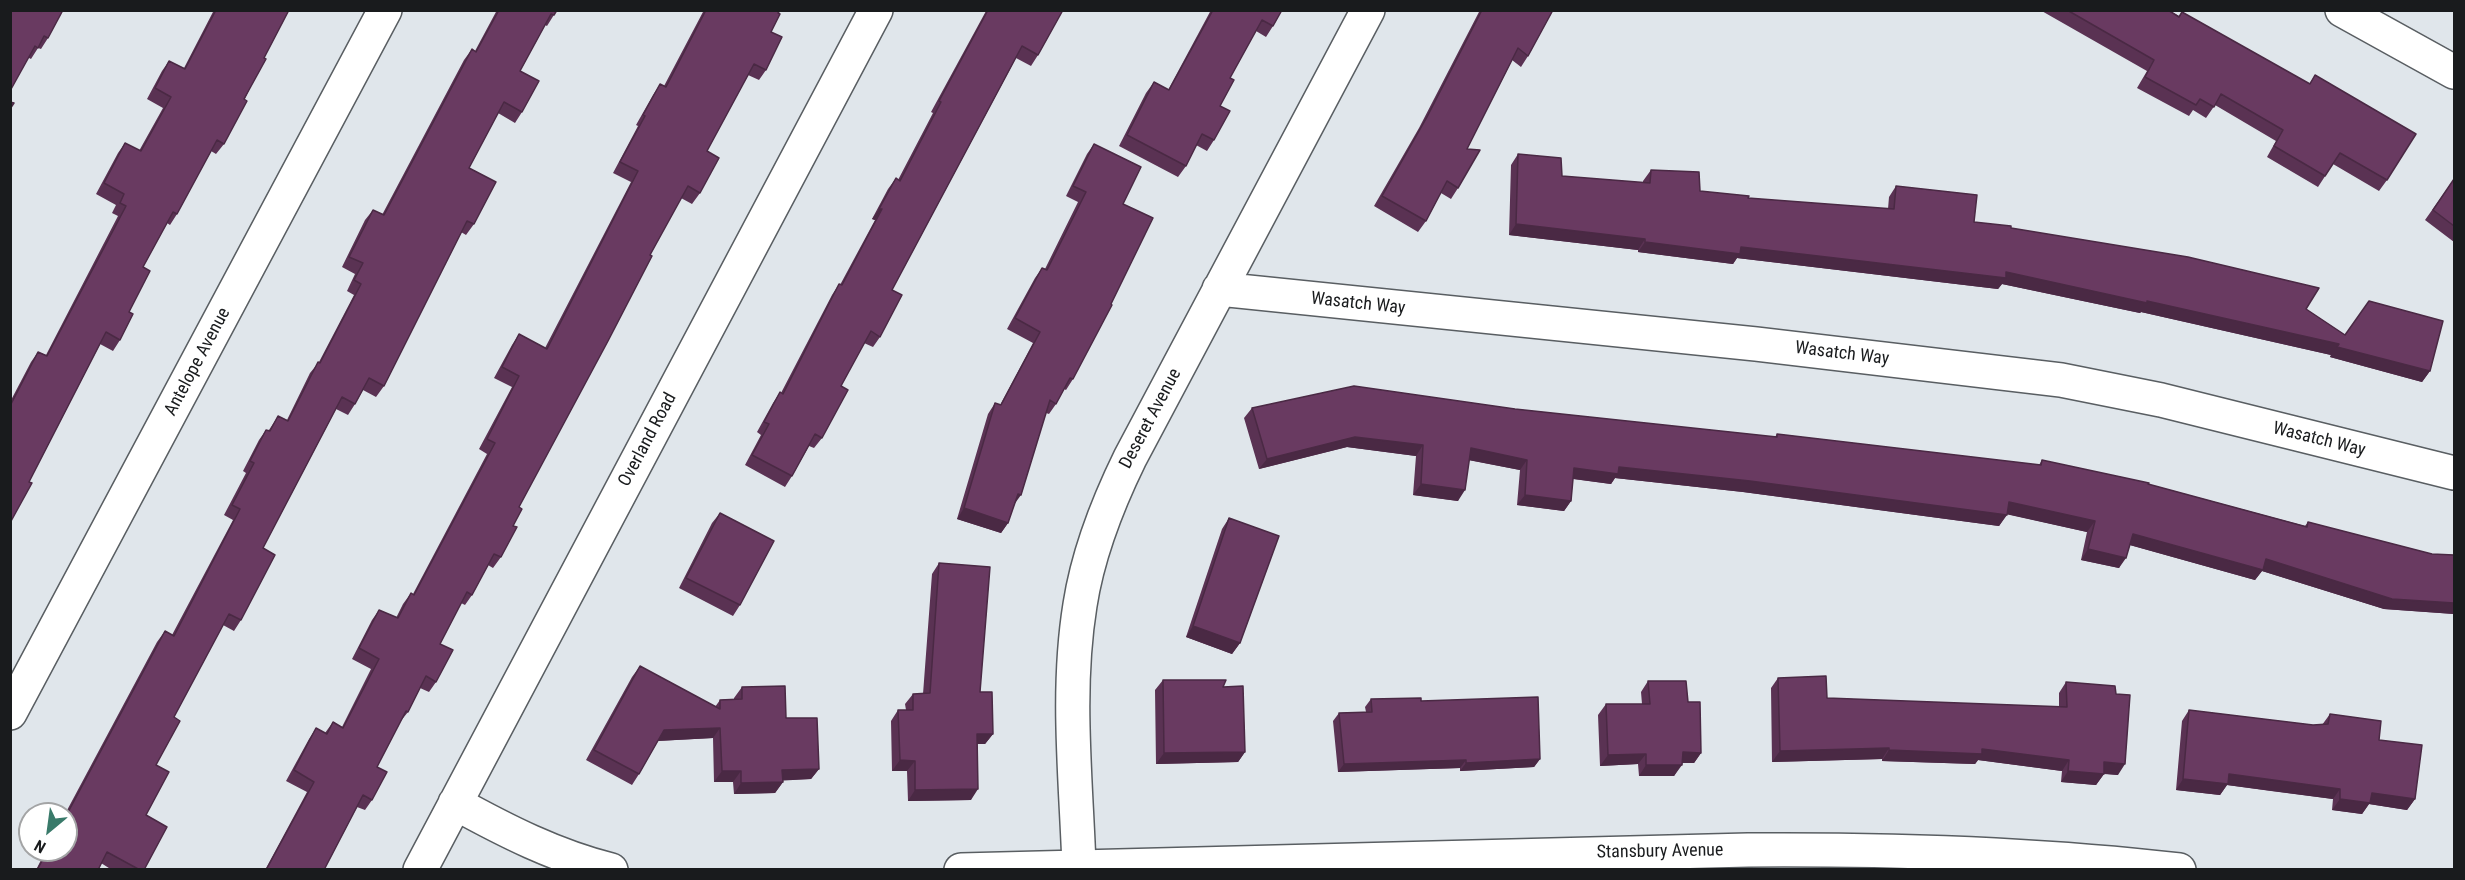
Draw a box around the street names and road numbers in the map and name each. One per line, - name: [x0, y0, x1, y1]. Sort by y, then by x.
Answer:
- street label: Wasatch Way: [1310, 288, 1406, 320]
- street label: Antelope Avenue: [160, 304, 236, 420]
- street label: Wasatch Way: [1794, 338, 1890, 370]
- street label: Deseret Avenue: [1116, 365, 1186, 473]
- street label: Overland Road: [614, 389, 682, 491]
- street label: Wasatch Way: [2270, 418, 2368, 462]
- street label: Stansbury Avenue: [1596, 840, 1724, 864]

